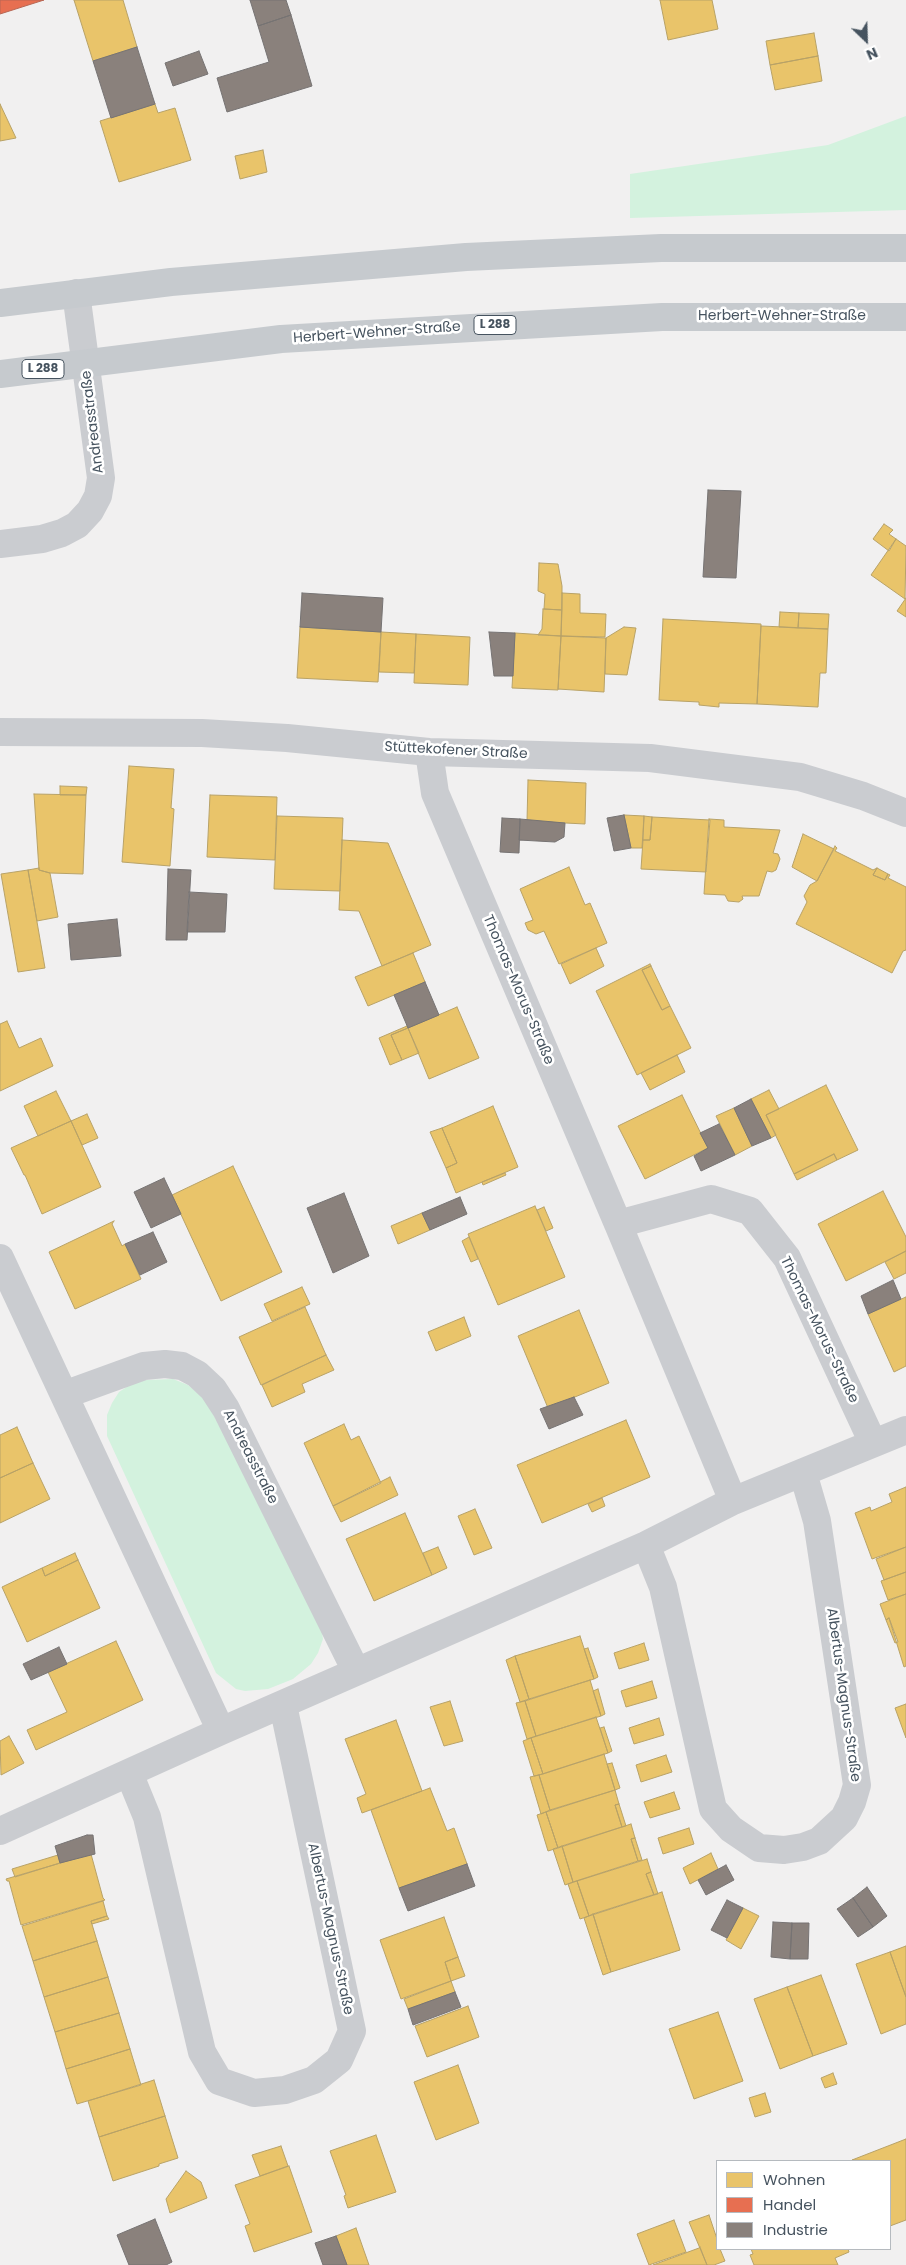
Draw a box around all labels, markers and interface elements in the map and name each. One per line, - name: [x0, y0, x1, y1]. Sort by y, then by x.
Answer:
- north arrow: [841, 15, 891, 65]
- text: N: [863, 42, 881, 65]
- street label: Herbert-Wehner-Straße: [698, 308, 866, 324]
- road number: L 288: [474, 316, 516, 334]
- street label: Herbert-Wehner-Straße: [293, 319, 461, 347]
- road number: L 288: [22, 359, 64, 378]
- street label: Andreasstraße: [78, 369, 108, 475]
- street label: Stüttekofener Straße: [384, 739, 528, 763]
- street label: Thomas-Morus-Straße: [479, 913, 557, 1067]
- street label: Thomas-Morus-Straße: [776, 1254, 862, 1406]
- street label: Andreasstraße: [219, 1407, 281, 1507]
- street label: Albertus-Magnus-Straße: [822, 1607, 864, 1783]
- street label: Albertus-Magnus-Straße: [304, 1841, 356, 2017]
- legend: [716, 2160, 891, 2250]
- text: Wohnen: [763, 2169, 825, 2190]
- text: Handel: [763, 2194, 816, 2215]
- text: Industrie: [763, 2219, 828, 2240]

